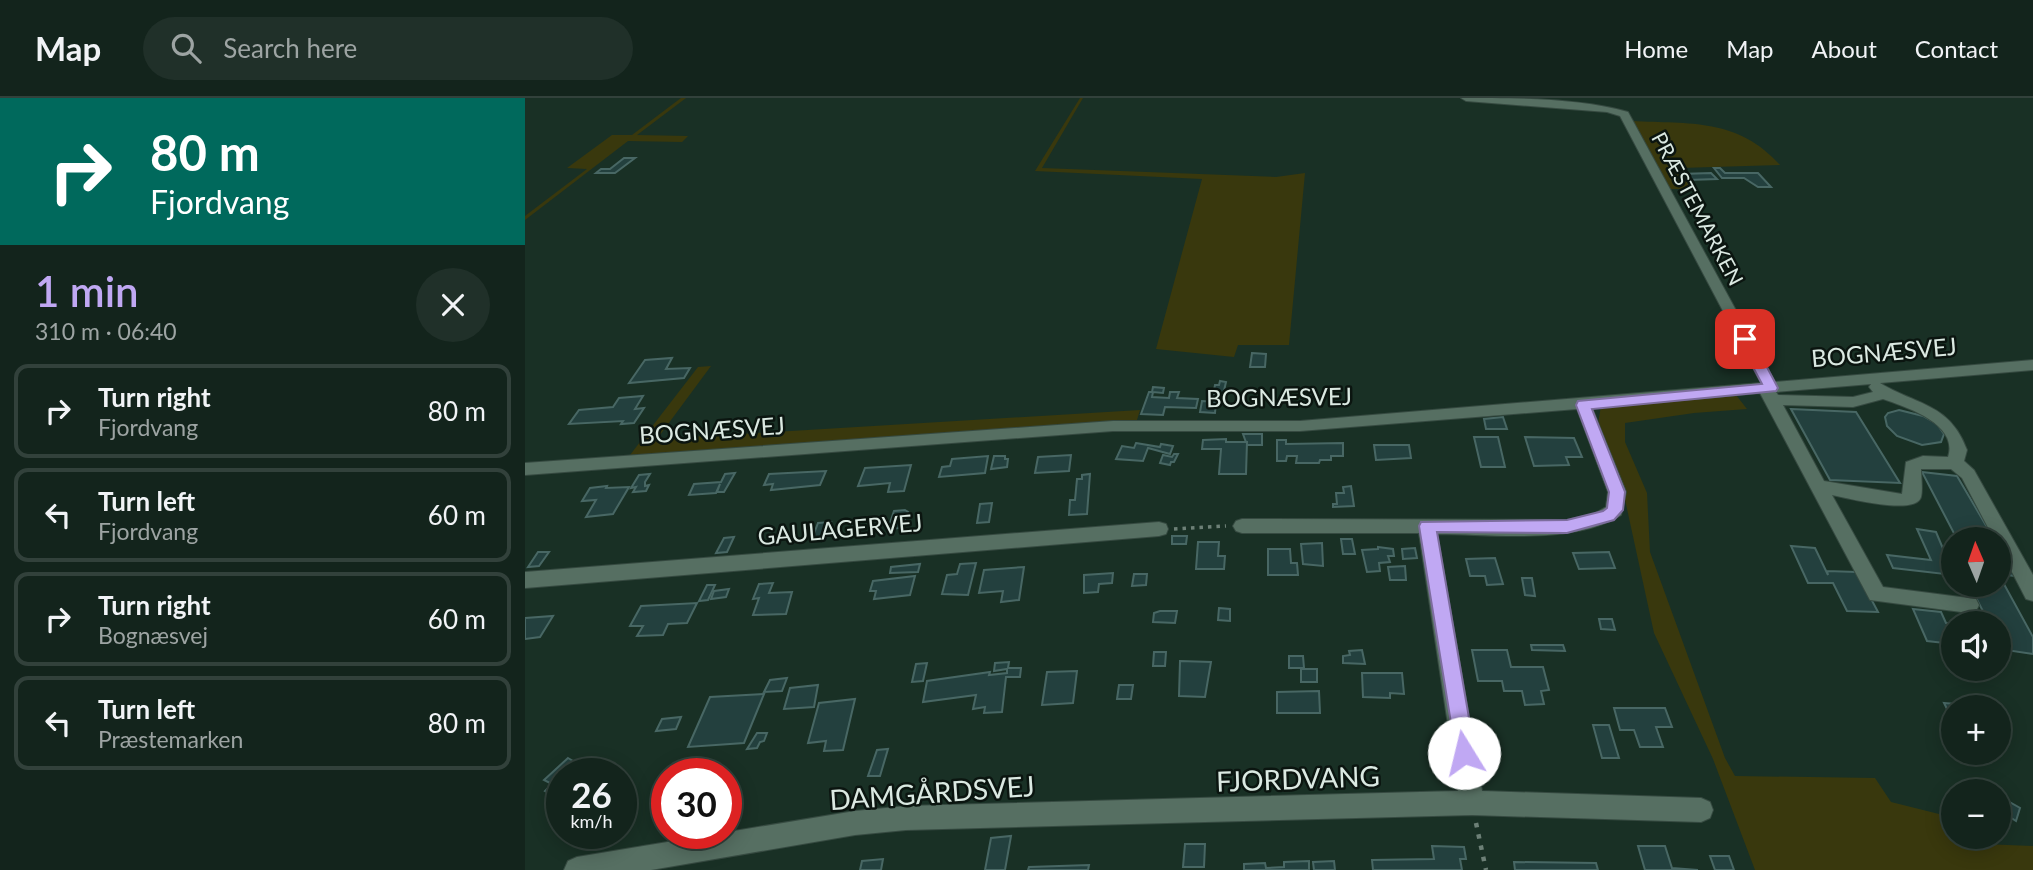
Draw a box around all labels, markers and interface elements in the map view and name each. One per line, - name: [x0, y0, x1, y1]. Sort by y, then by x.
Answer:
- search box: [143, 17, 633, 80]
- text: Map: [35, 28, 101, 68]
- icon: search: [167, 29, 205, 67]
- text: Search here: [223, 32, 357, 64]
- text: Home: [1624, 34, 1688, 63]
- text: Map: [1726, 34, 1774, 63]
- text: About: [1812, 34, 1877, 63]
- text: Contact: [1915, 34, 1998, 63]
- text: 80 m: [150, 123, 260, 181]
- icon: right: [35, 126, 126, 217]
- street label: PRÆSTEMARKEN: [1647, 127, 1749, 289]
- text: Fjordvang: [150, 182, 289, 221]
- text: 1 min: [35, 266, 139, 316]
- button: close: [416, 268, 490, 342]
- pin: [1715, 309, 1775, 369]
- text: 310 m · 06:40: [35, 317, 177, 345]
- icon: arrive: [1726, 320, 1764, 358]
- street label: BOGNÆSVEJ: [1810, 331, 1958, 372]
- text: Turn right: [98, 381, 211, 413]
- street label: BOGNÆSVEJ: [1206, 381, 1352, 412]
- icon: right: [39, 392, 77, 430]
- text: 80 m: [428, 395, 486, 427]
- street label: BOGNÆSVEJ: [638, 410, 786, 449]
- text: Fjordvang: [98, 413, 198, 441]
- text: Turn left: [98, 485, 195, 517]
- icon: left: [39, 496, 77, 534]
- text: 60 m: [428, 499, 486, 531]
- street label: GAULAGERVEJ: [756, 507, 923, 550]
- text: Fjordvang: [98, 517, 198, 545]
- north arrow: [1941, 527, 2011, 597]
- map controls: [1941, 527, 2011, 849]
- text: Turn right: [98, 589, 211, 621]
- icon: right: [39, 600, 77, 638]
- text: 60 m: [428, 603, 486, 635]
- button: sound: [1941, 611, 2011, 681]
- text: Bognæsvej: [98, 621, 208, 649]
- text: Turn left: [98, 693, 195, 725]
- button: +: [1941, 695, 2011, 765]
- icon: left: [39, 704, 77, 742]
- text: 80 m: [428, 707, 486, 739]
- position arrow: [1427, 716, 1501, 790]
- text: Præstemarken: [98, 725, 243, 753]
- speed limit sign: 30: [651, 758, 742, 849]
- street label: FJORDVANG: [1215, 758, 1380, 798]
- street label: DAMGÅRDSVEJ: [828, 768, 1036, 816]
- text: 26: [571, 773, 612, 815]
- button: −: [1941, 779, 2011, 849]
- text: km/h: [570, 810, 613, 832]

